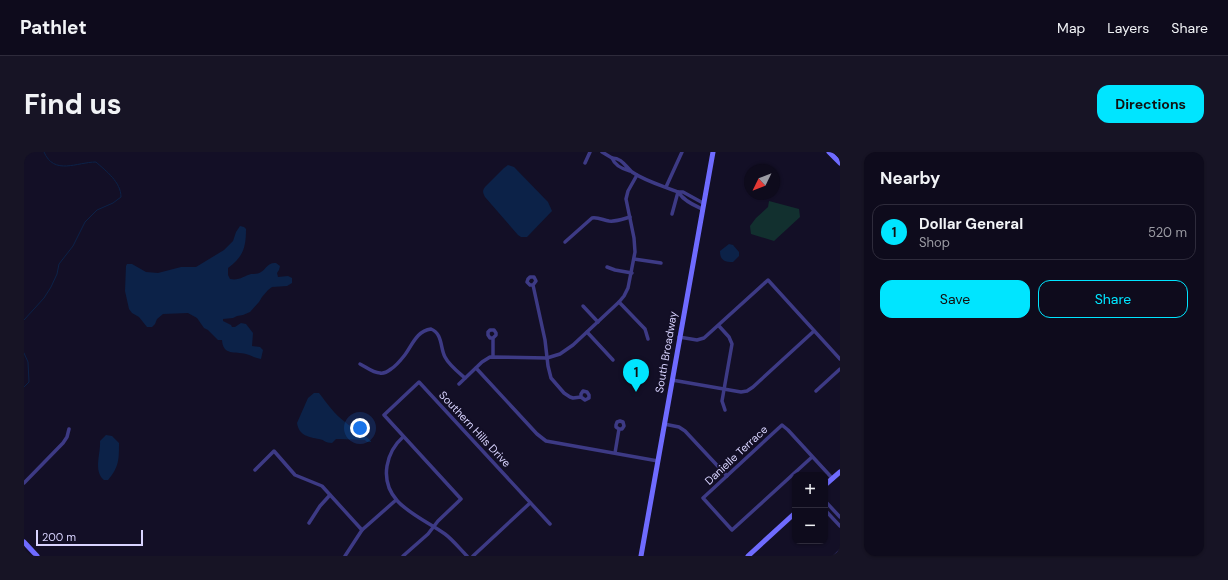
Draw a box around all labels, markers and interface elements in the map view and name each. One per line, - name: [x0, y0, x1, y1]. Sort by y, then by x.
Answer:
- text: Pathlet: [20, 15, 87, 40]
- text: Map: [1057, 19, 1085, 37]
- text: Layers: [1107, 19, 1149, 37]
- text: Share: [1171, 19, 1208, 37]
- button: Directions: [1097, 85, 1204, 123]
- text: Find us: [24, 86, 122, 123]
- north arrow: [744, 164, 780, 200]
- text: Nearby: [880, 167, 940, 189]
- text: Dollar General: [919, 214, 1023, 234]
- text: 1: [892, 224, 896, 241]
- text: 520 m: [1148, 224, 1187, 241]
- text: Shop: [919, 234, 950, 251]
- button: Save: [880, 280, 1030, 318]
- button: Share: [1038, 280, 1188, 318]
- street label: South Broadway: [652, 310, 680, 394]
- pin: 1: [623, 359, 649, 392]
- street label: Southern Hills Drive: [436, 388, 514, 470]
- your location: [350, 418, 370, 438]
- street label: Danielle Terrace: [702, 422, 770, 488]
- map controls: [792, 472, 828, 544]
- button: +: [792, 472, 828, 508]
- button: −: [792, 508, 828, 544]
- scale bar: [36, 528, 143, 547]
- text: 200 m: [42, 530, 76, 544]

